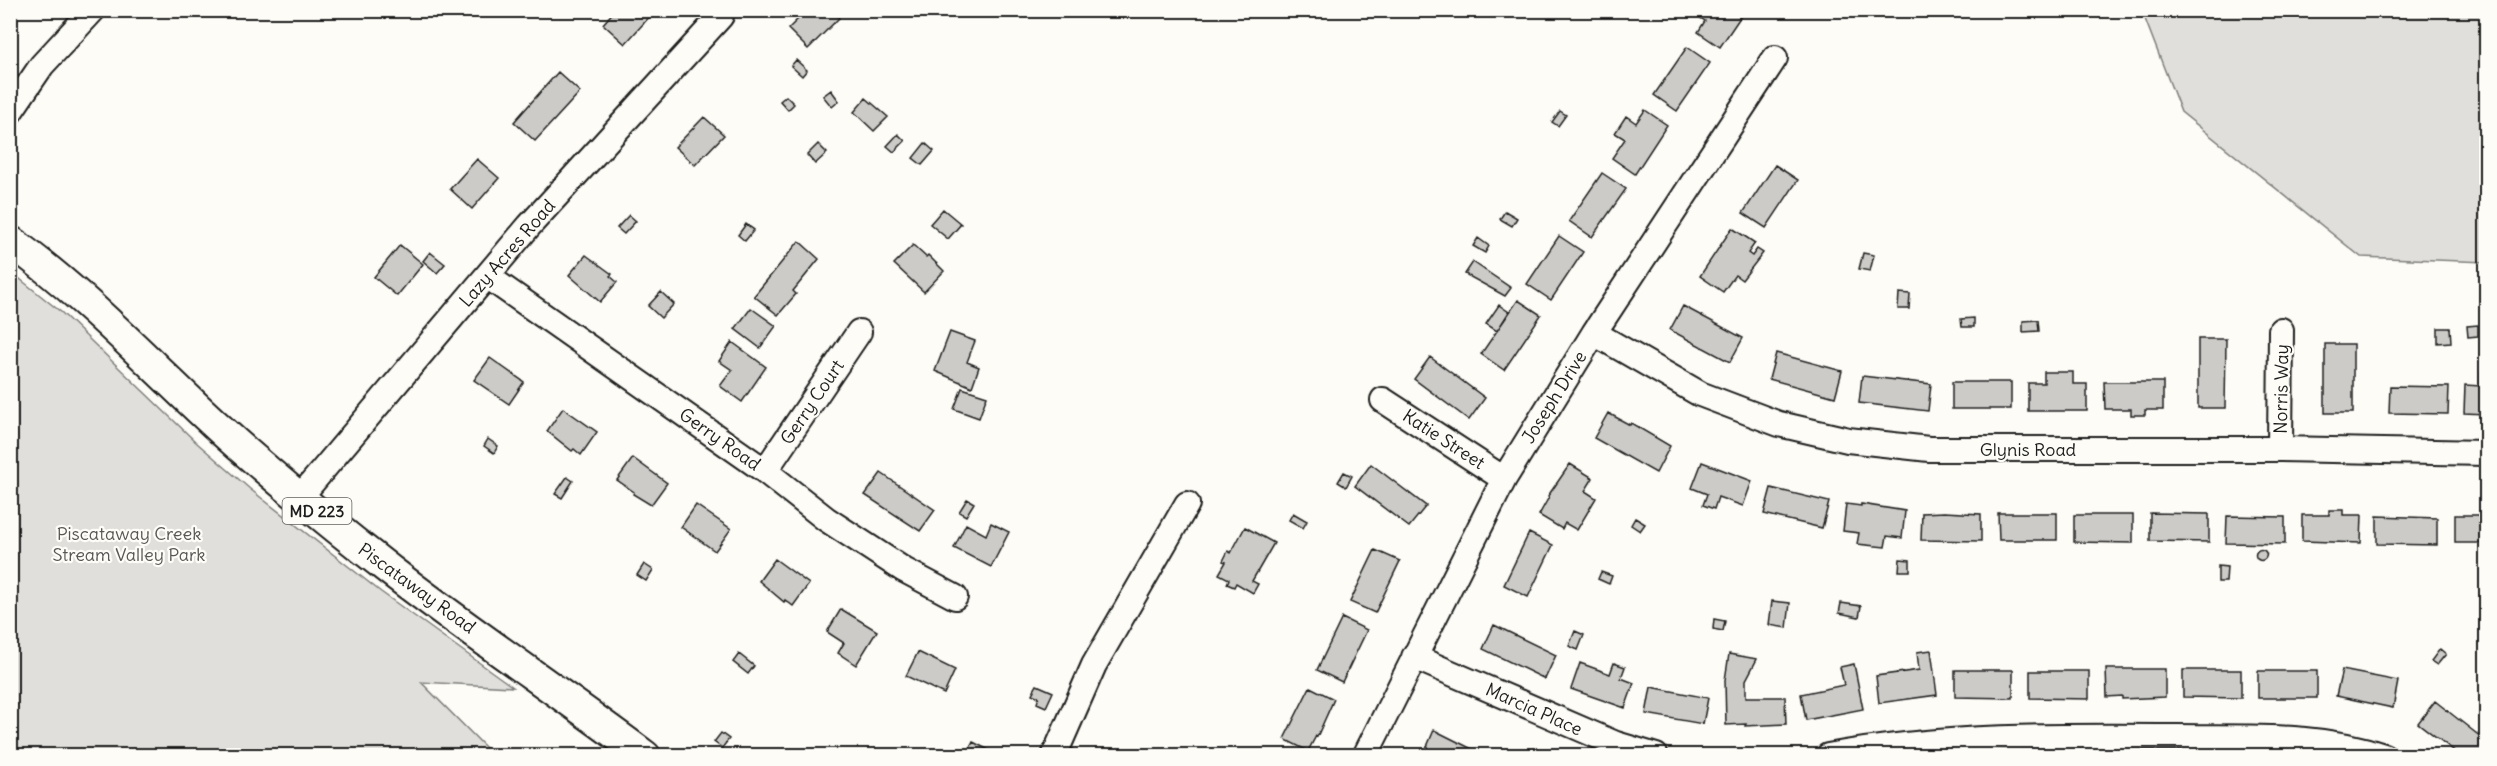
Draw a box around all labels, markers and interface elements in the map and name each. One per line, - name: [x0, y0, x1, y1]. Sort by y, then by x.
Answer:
- street label: Lazy Acres Road: [454, 194, 560, 311]
- street label: Norris Way: [2269, 344, 2293, 434]
- street label: Joseph Drive: [1517, 347, 1591, 447]
- street label: Gerry Court: [775, 355, 849, 449]
- street label: Gerry Road: [675, 403, 765, 476]
- street label: Katie Street: [1399, 404, 1489, 474]
- street label: Glynis Road: [1980, 438, 2077, 461]
- road number: MD 223: [282, 498, 352, 524]
- park label: Piscataway Creek Stream Valley Park: [53, 522, 205, 566]
- street label: Piscataway Road: [354, 538, 481, 639]
- street label: Marcia Place: [1482, 677, 1586, 741]

